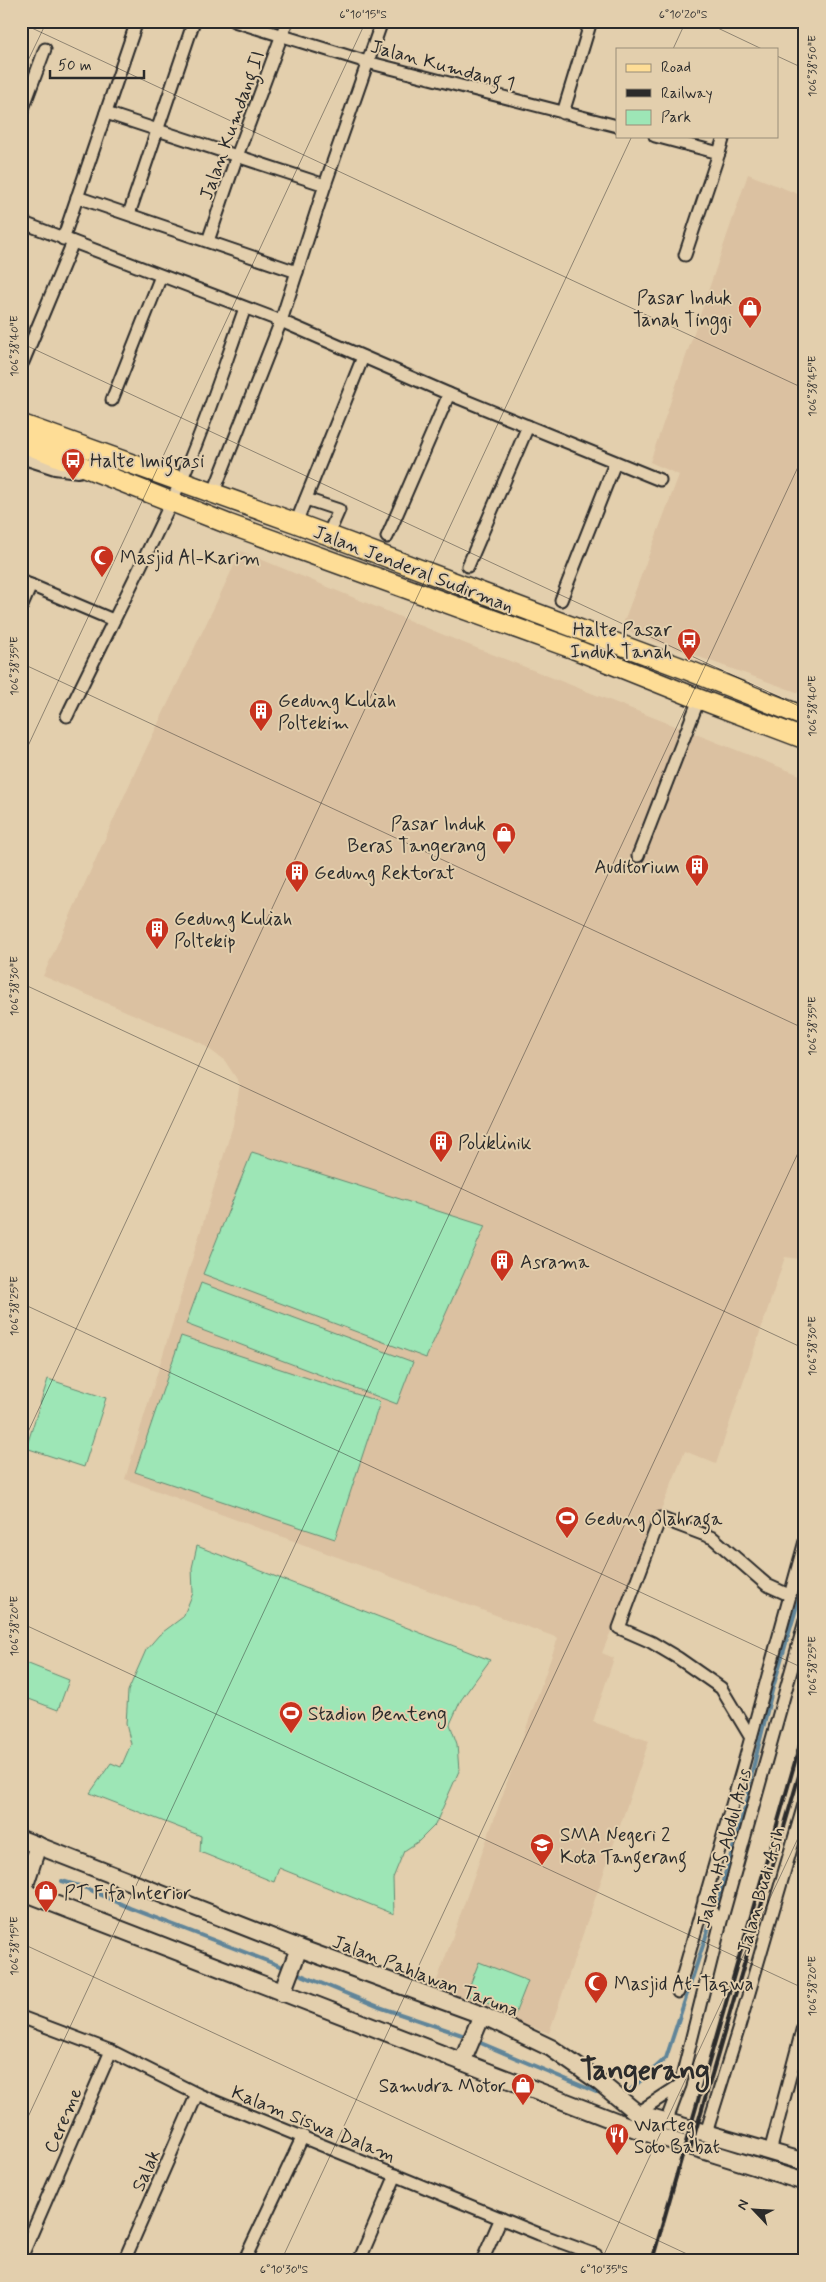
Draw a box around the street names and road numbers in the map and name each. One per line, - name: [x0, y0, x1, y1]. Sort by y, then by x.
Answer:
- street label: Jalan Kumdang 1: [367, 34, 518, 100]
- street label: Jalan Kumdang II: [194, 48, 274, 204]
- street label: Jalan Jenderal Sudirman: [310, 520, 517, 619]
- street label: Jalan HS Abdul Azis: [691, 1765, 758, 1931]
- street label: Jalan Budi Asih: [731, 1824, 792, 1957]
- street label: Jalan Pahlawan Taruna: [329, 1929, 522, 2023]
- street label: Kalam Siswa Dalam: [228, 2080, 399, 2169]
- street label: Cereme: [38, 2084, 88, 2157]
- street label: Salak: [126, 2146, 167, 2196]

